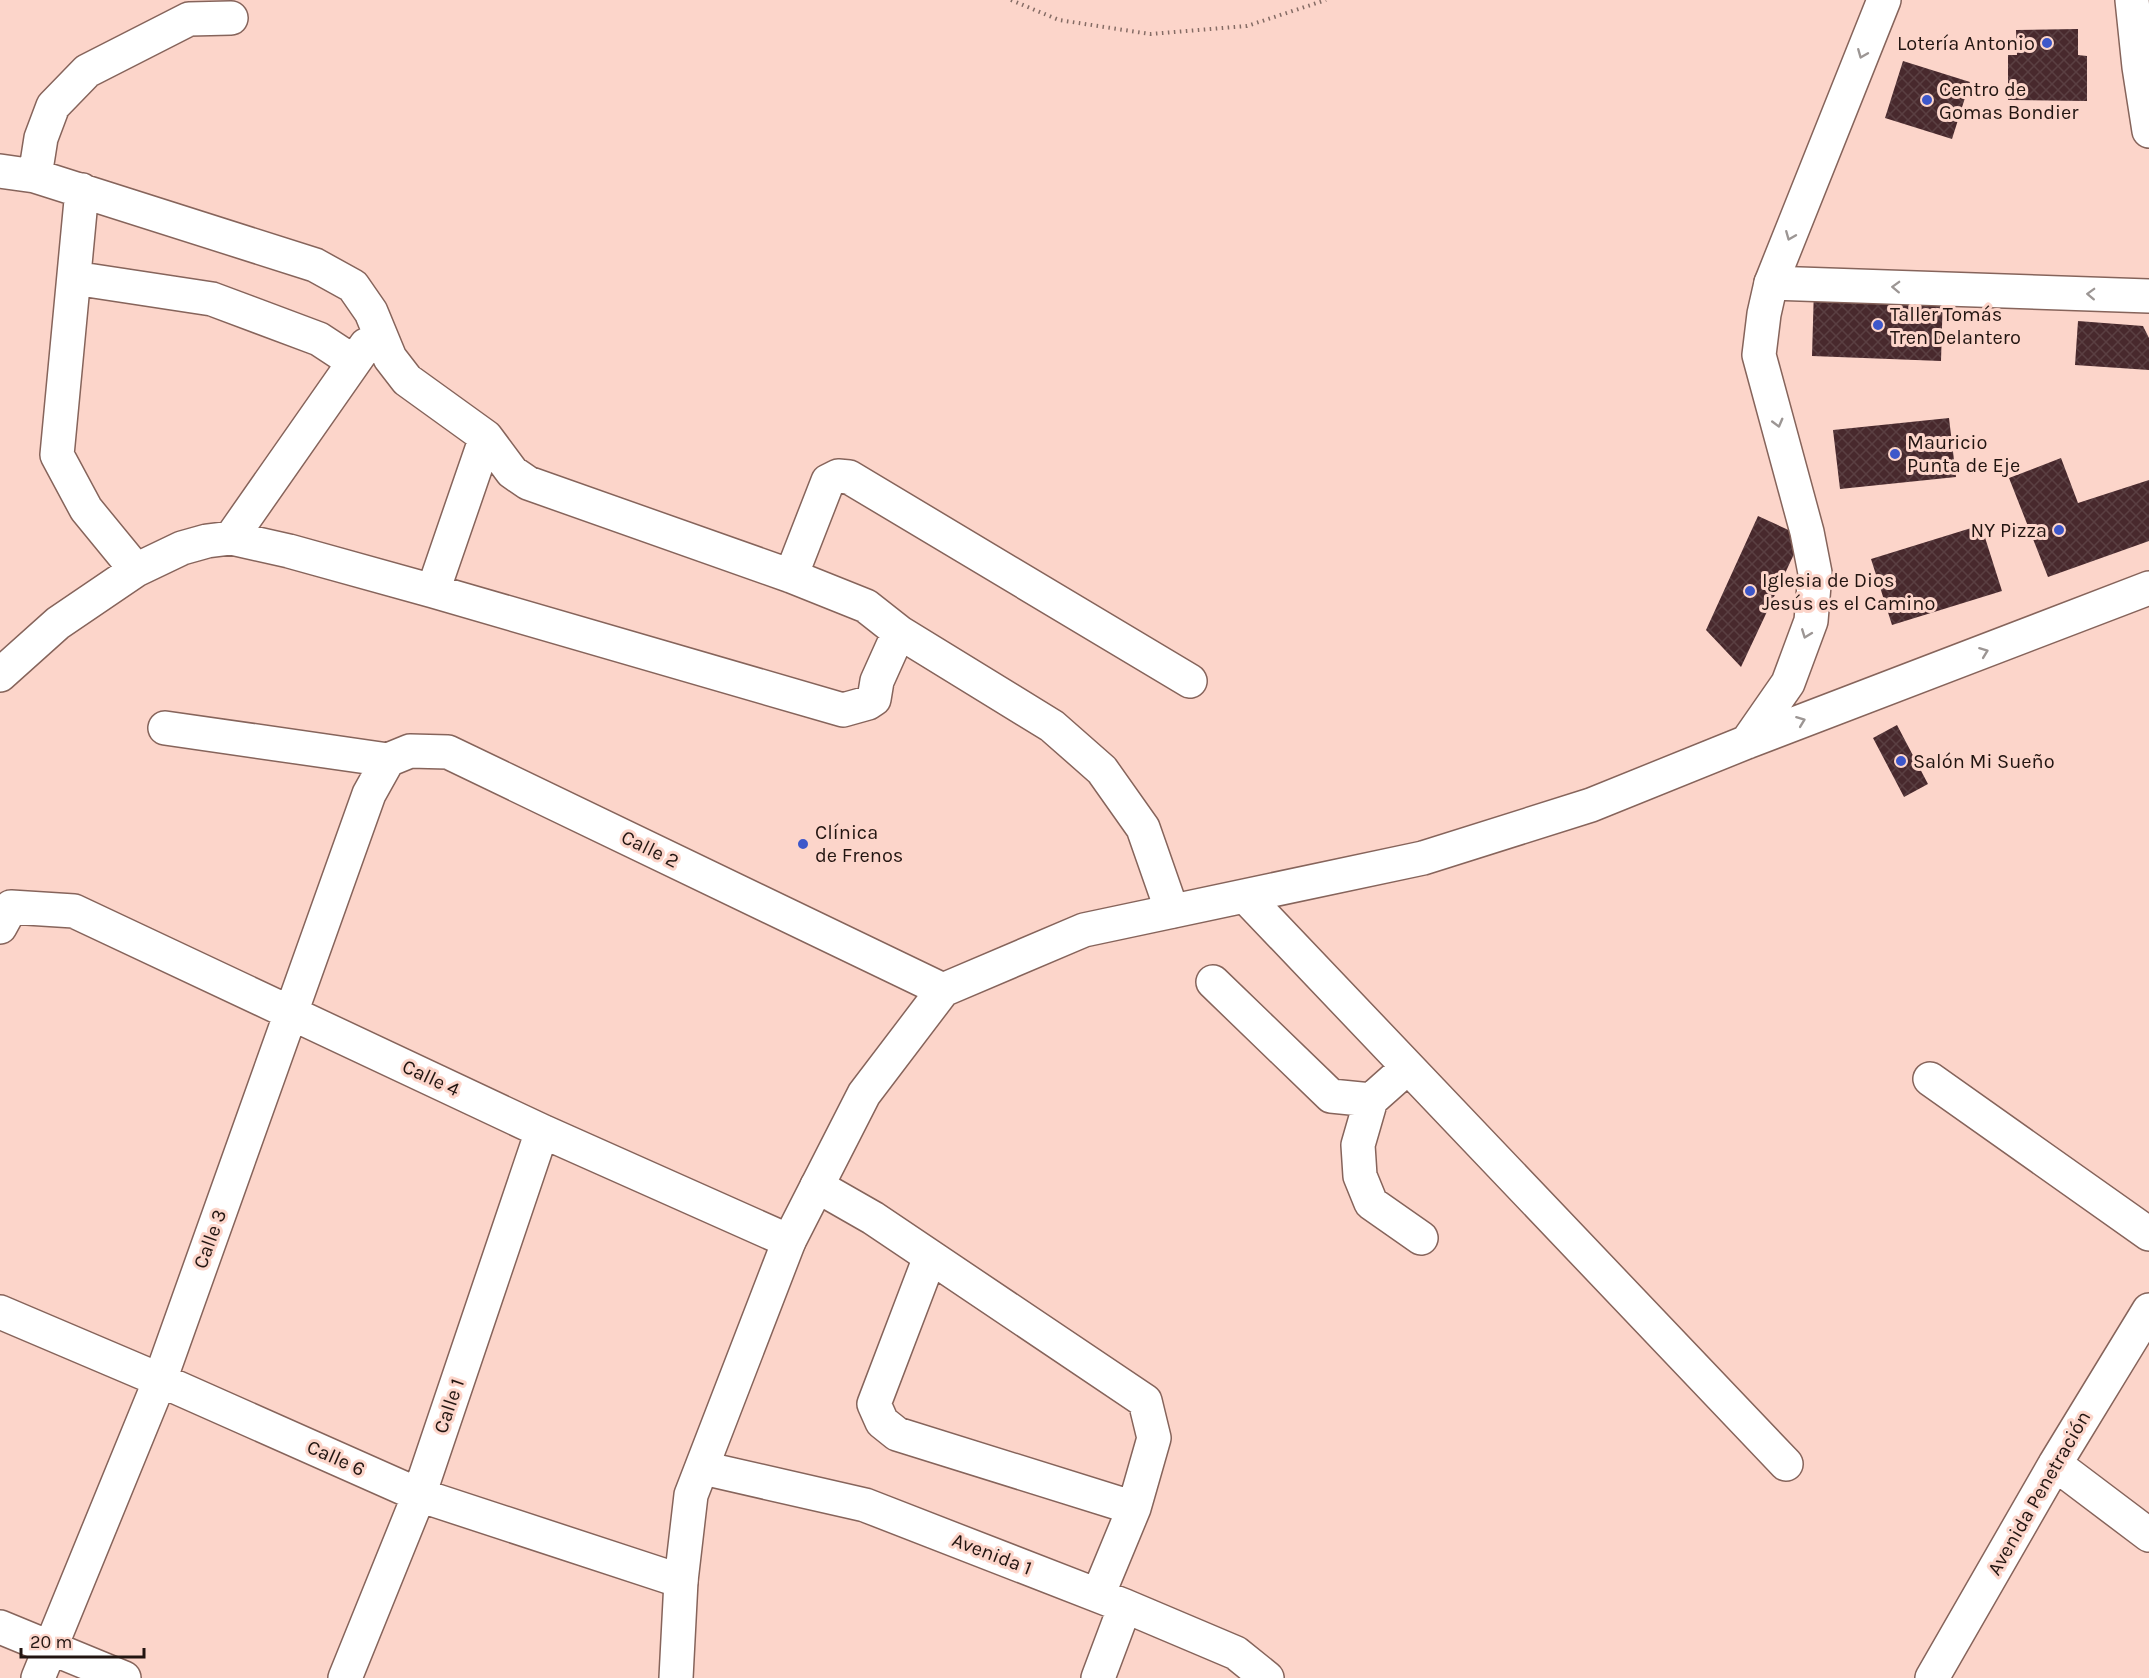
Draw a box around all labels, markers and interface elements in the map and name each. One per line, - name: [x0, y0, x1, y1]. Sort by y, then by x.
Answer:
- place label: Lotería Antonio: [1897, 32, 2035, 55]
- marker: Lotería Antonio: [2040, 36, 2054, 50]
- one-way arrow: [1857, 48, 1869, 59]
- place label: Centro de Gomas Bondier: [1939, 78, 2079, 124]
- marker: Centro de Gomas Bondier: [1920, 93, 1934, 107]
- one-way arrow: [1785, 229, 1797, 240]
- one-way arrow: [1891, 281, 1900, 294]
- one-way arrow: [2086, 288, 2095, 300]
- place label: Taller Tomás Tren Delantero: [1890, 303, 2021, 349]
- marker: Taller Tomás Tren Delantero: [1871, 318, 1885, 332]
- one-way arrow: [1770, 418, 1783, 428]
- place label: Mauricio Punta de Eje: [1907, 431, 2020, 477]
- marker: Mauricio Punta de Eje: [1888, 447, 1902, 461]
- place label: NY Pizza: [1971, 519, 2047, 542]
- marker: NY Pizza: [2052, 523, 2066, 537]
- place label: Iglesia de Dios Jesús es el Camino: [1762, 569, 1935, 615]
- marker: Iglesia de Dios Jesús es el Camino: [1743, 584, 1757, 598]
- one-way arrow: [1801, 628, 1814, 638]
- one-way arrow: [1978, 646, 1988, 659]
- one-way arrow: [1796, 716, 1806, 729]
- place label: Salón Mi Sueño: [1913, 750, 2055, 773]
- marker: Salón Mi Sueño: [1894, 754, 1908, 768]
- place label: Clínica de Frenos: [815, 821, 903, 867]
- street label: Calle 2: [618, 825, 682, 873]
- marker: Clínica de Frenos: [796, 837, 810, 851]
- street label: Calle 4: [399, 1055, 463, 1101]
- street label: Calle 3: [189, 1206, 231, 1272]
- street label: Calle 1: [429, 1376, 469, 1436]
- street label: Avenida Penetración: [1983, 1407, 2095, 1579]
- street label: Calle 6: [303, 1435, 369, 1481]
- street label: Avenida 1: [949, 1528, 1035, 1580]
- scale bar: [21, 1621, 144, 1659]
- text: 20 m: [30, 1631, 72, 1653]

